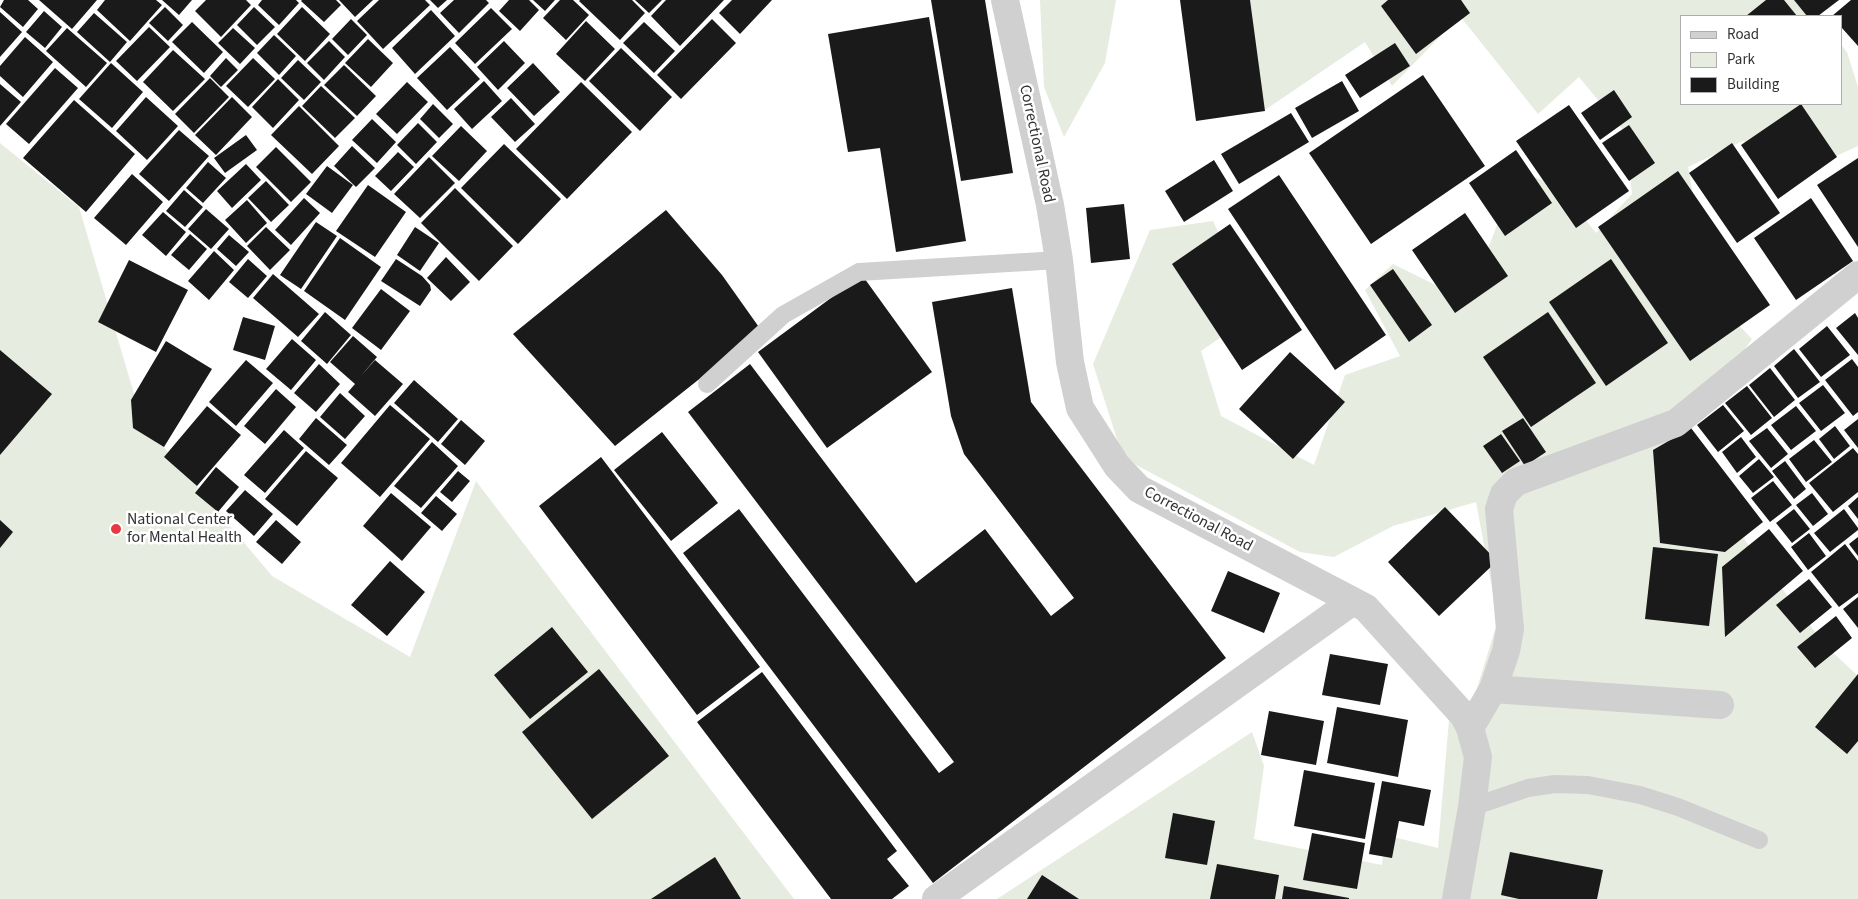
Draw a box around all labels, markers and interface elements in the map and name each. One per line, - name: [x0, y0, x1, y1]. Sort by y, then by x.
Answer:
- legend: [1680, 15, 1843, 105]
- text: Road: [1727, 24, 1759, 45]
- text: Park: [1727, 49, 1755, 70]
- text: Building: [1727, 74, 1779, 95]
- street label: Correctional Road: [1014, 83, 1058, 205]
- street label: Correctional Road: [1140, 483, 1256, 557]
- place label: National Center for Mental Health: [127, 510, 242, 548]
- marker: National Center for Mental Health: [109, 522, 123, 536]

